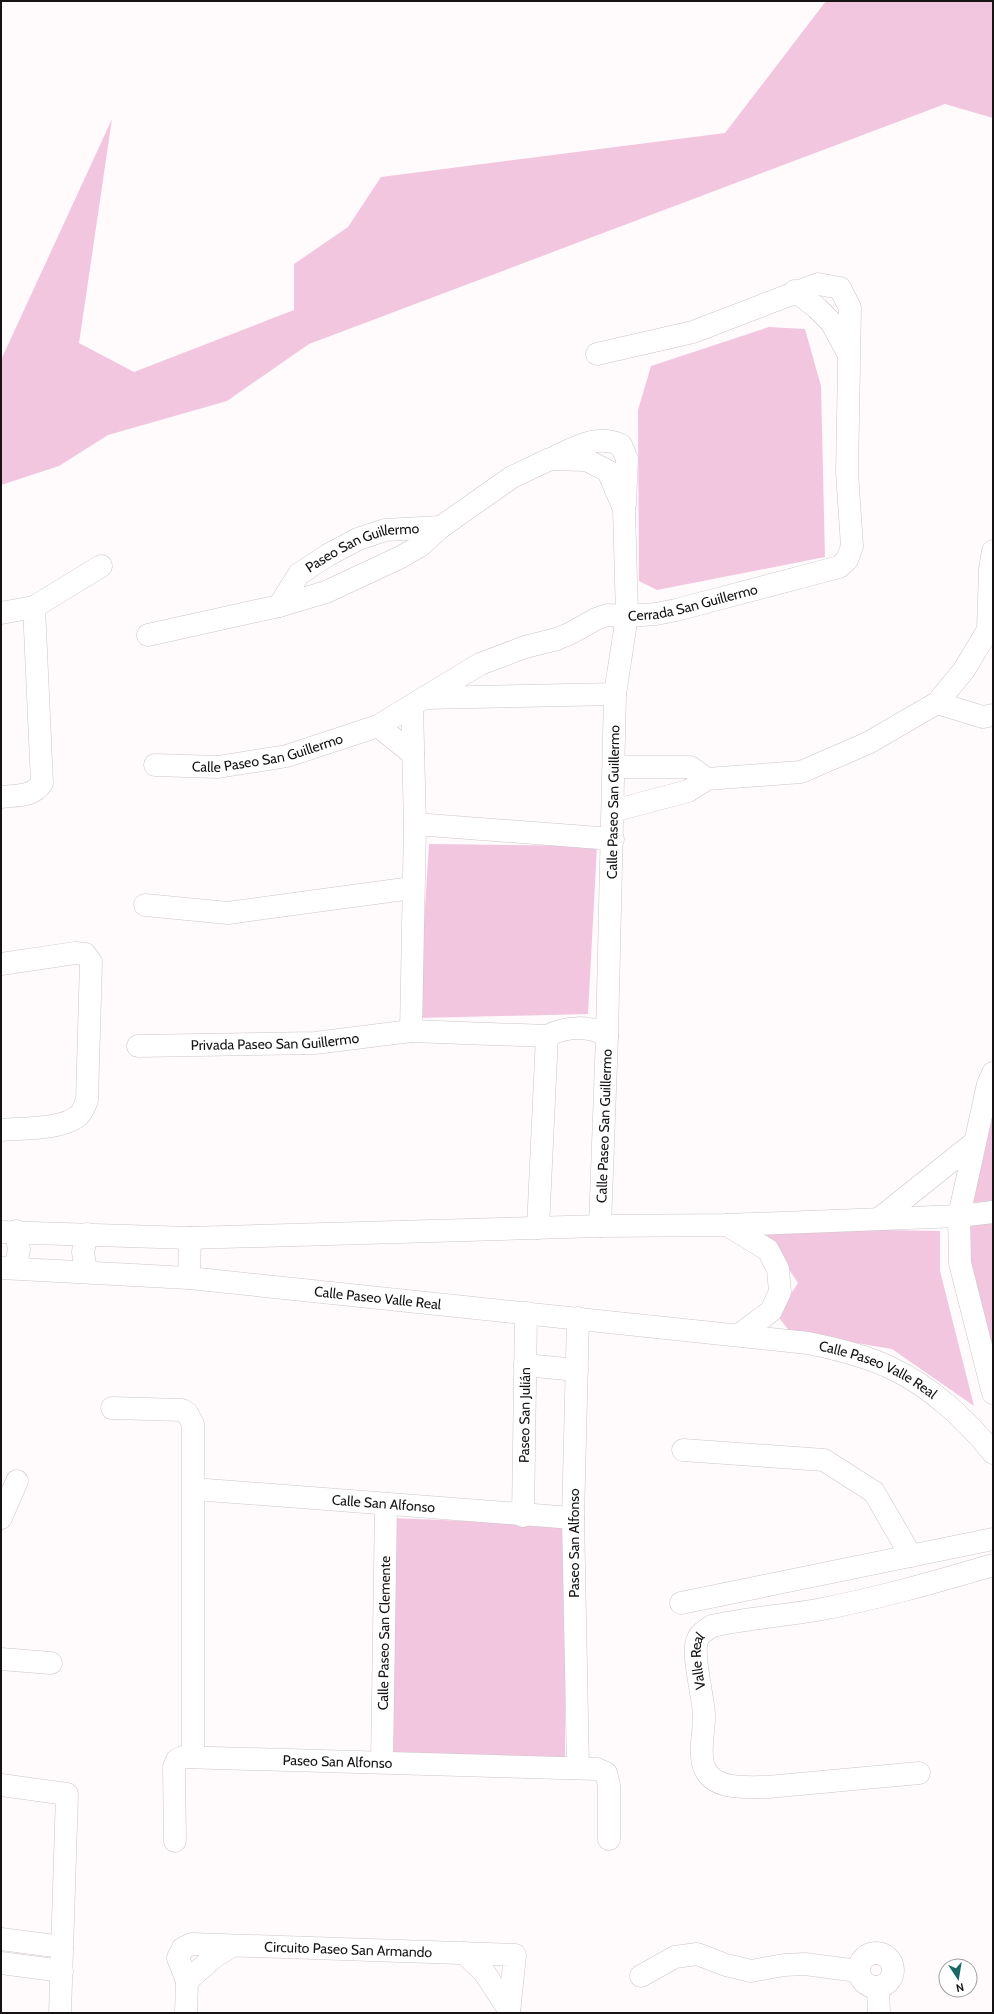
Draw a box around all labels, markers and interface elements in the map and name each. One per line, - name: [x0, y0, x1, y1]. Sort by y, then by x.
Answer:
- street label: Paseo San Guillermo: [302, 519, 420, 576]
- street label: Cerrada San Guillermo: [627, 580, 760, 625]
- street label: Calle Paseo San Guillermo: [603, 724, 623, 879]
- street label: Calle Paseo San Guillermo: [192, 729, 345, 776]
- street label: Privada Paseo San Guillermo: [191, 1029, 360, 1054]
- street label: Calle Paseo San Guillermo: [592, 1048, 616, 1203]
- street label: Calle Paseo Valle Real: [313, 1282, 443, 1314]
- street label: Calle Paseo Valle Real: [817, 1337, 941, 1403]
- street label: Paseo San Julián: [515, 1367, 534, 1463]
- street label: Paseo San Alfonso: [565, 1488, 583, 1598]
- street label: Calle San Alfonso: [331, 1491, 436, 1516]
- street label: Calle Paseo San Clemente: [374, 1556, 394, 1710]
- street label: Valle Real: [687, 1628, 709, 1691]
- street label: Paseo San Alfonso: [282, 1751, 393, 1772]
- street label: Circuito Paseo San Armando: [264, 1937, 433, 1961]
- north arrow: [938, 1958, 978, 1998]
- text: N: [955, 1980, 965, 1995]

